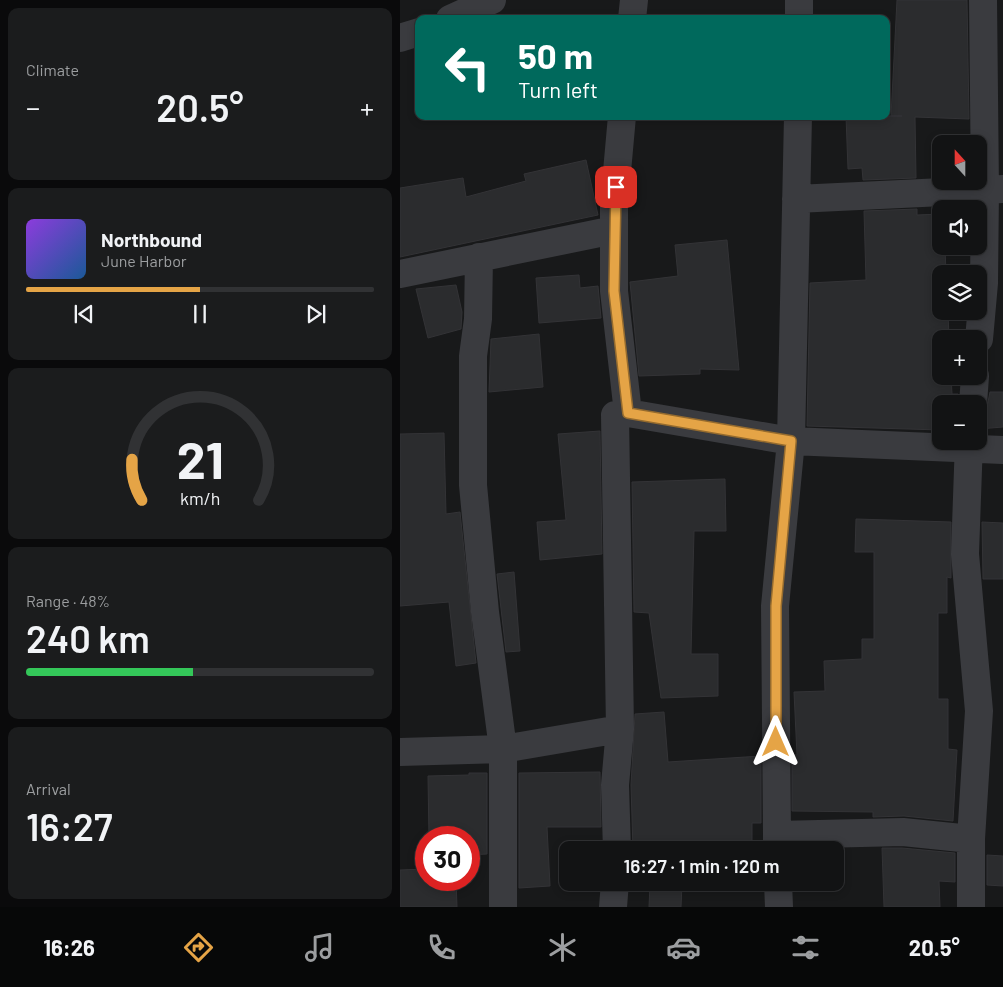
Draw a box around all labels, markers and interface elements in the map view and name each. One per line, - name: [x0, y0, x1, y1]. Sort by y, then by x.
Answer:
- text: 50 m: [518, 34, 593, 76]
- icon: left: [435, 35, 500, 100]
- text: Climate: [26, 60, 79, 79]
- text: Turn left: [518, 76, 598, 102]
- text: 20.5°: [156, 84, 244, 130]
- text: −: [26, 90, 40, 124]
- text: +: [360, 90, 374, 124]
- north arrow: [932, 135, 988, 190]
- map controls: [932, 135, 987, 450]
- pin: [595, 166, 637, 208]
- icon: arrive: [602, 173, 630, 201]
- button: sound: [932, 200, 987, 255]
- text: Northbound: [101, 228, 202, 251]
- text: June Harbor: [101, 251, 187, 270]
- button: layers: [932, 265, 987, 320]
- icon: previous: [70, 300, 98, 328]
- icon: pause: [186, 300, 214, 328]
- icon: next: [302, 300, 330, 328]
- button: +: [932, 330, 987, 385]
- button: −: [932, 395, 987, 450]
- text: 21: [176, 427, 224, 489]
- text: km/h: [180, 487, 220, 509]
- text: Range · 48%: [26, 591, 110, 610]
- text: 240 km: [26, 615, 150, 661]
- position arrow: [749, 715, 801, 767]
- text: Arrival: [26, 779, 71, 798]
- text: 16:27: [26, 803, 113, 849]
- speed limit sign: 30: [415, 826, 480, 891]
- text: 16:27 · 1 min · 120 m: [624, 854, 780, 877]
- icon: directions: [181, 930, 216, 965]
- icon: music: [302, 930, 337, 965]
- icon: phone: [424, 930, 459, 965]
- icon: climate: [545, 930, 580, 965]
- icon: car: [666, 930, 701, 965]
- icon: filters: [788, 930, 823, 965]
- text: 16:26: [43, 934, 95, 960]
- text: 20.5°: [909, 934, 960, 960]

